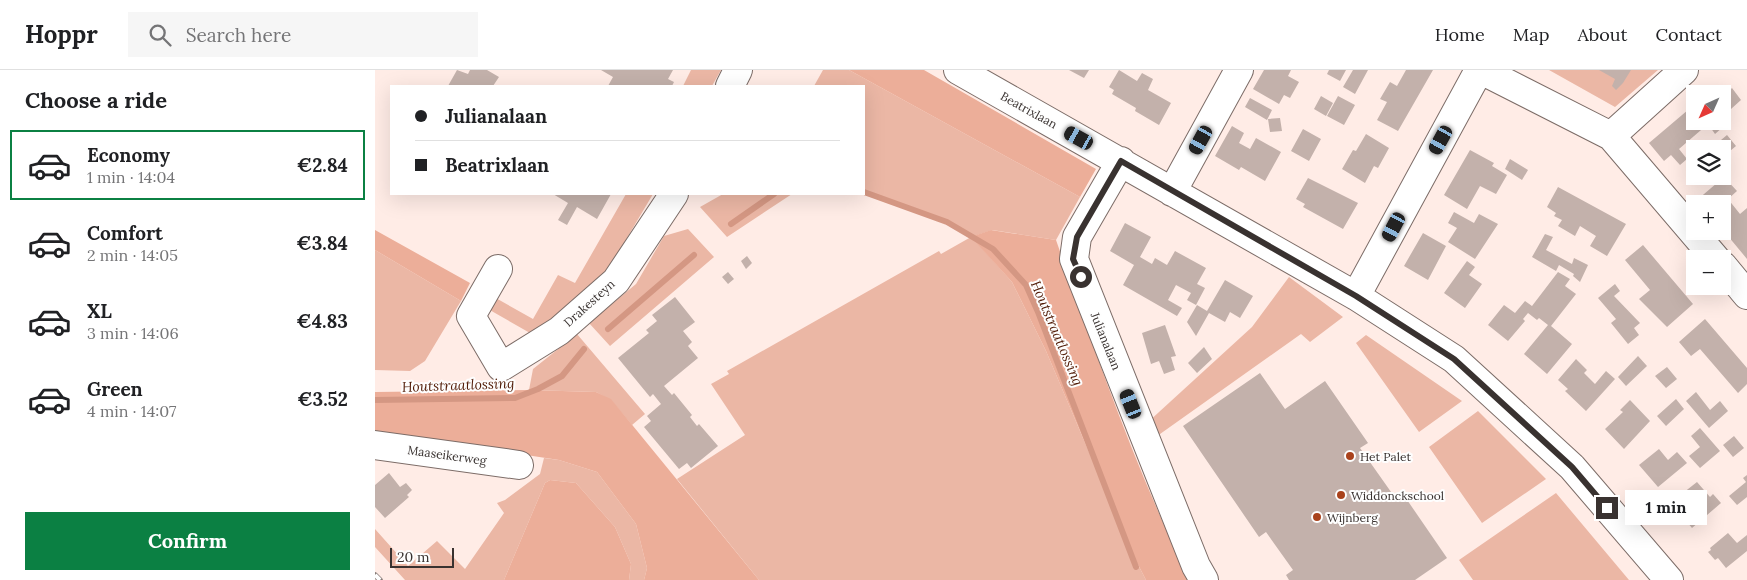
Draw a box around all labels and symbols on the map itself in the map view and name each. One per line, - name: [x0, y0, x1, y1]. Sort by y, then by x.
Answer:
- north arrow: [1686, 85, 1731, 130]
- street label: Beatrixlaan: [998, 88, 1060, 132]
- car: [1187, 123, 1214, 157]
- car: [1427, 123, 1454, 157]
- car: [1062, 124, 1095, 152]
- car: [1380, 210, 1407, 244]
- route start: [1070, 266, 1092, 288]
- street label: Drakesteyn: [560, 276, 618, 330]
- water label: Houtstraatlossing: [1027, 278, 1087, 388]
- street label: Julianalaan: [1087, 309, 1124, 372]
- water label: Houtstraatlossing: [401, 374, 515, 396]
- car: [1118, 387, 1143, 421]
- street label: Maaseikerweg: [407, 442, 488, 468]
- place label: Het Palet: [1360, 449, 1411, 464]
- marker: Het Palet: [1344, 450, 1356, 462]
- place label: Widdonckschool: [1351, 488, 1444, 503]
- marker: Widdonckschool: [1335, 489, 1347, 501]
- callout: 1 min: [1625, 490, 1707, 526]
- route end: [1596, 497, 1618, 519]
- place label: Wijnberg: [1327, 510, 1378, 525]
- marker: Wijnberg: [1311, 511, 1323, 523]
- scale bar: [390, 545, 454, 568]

